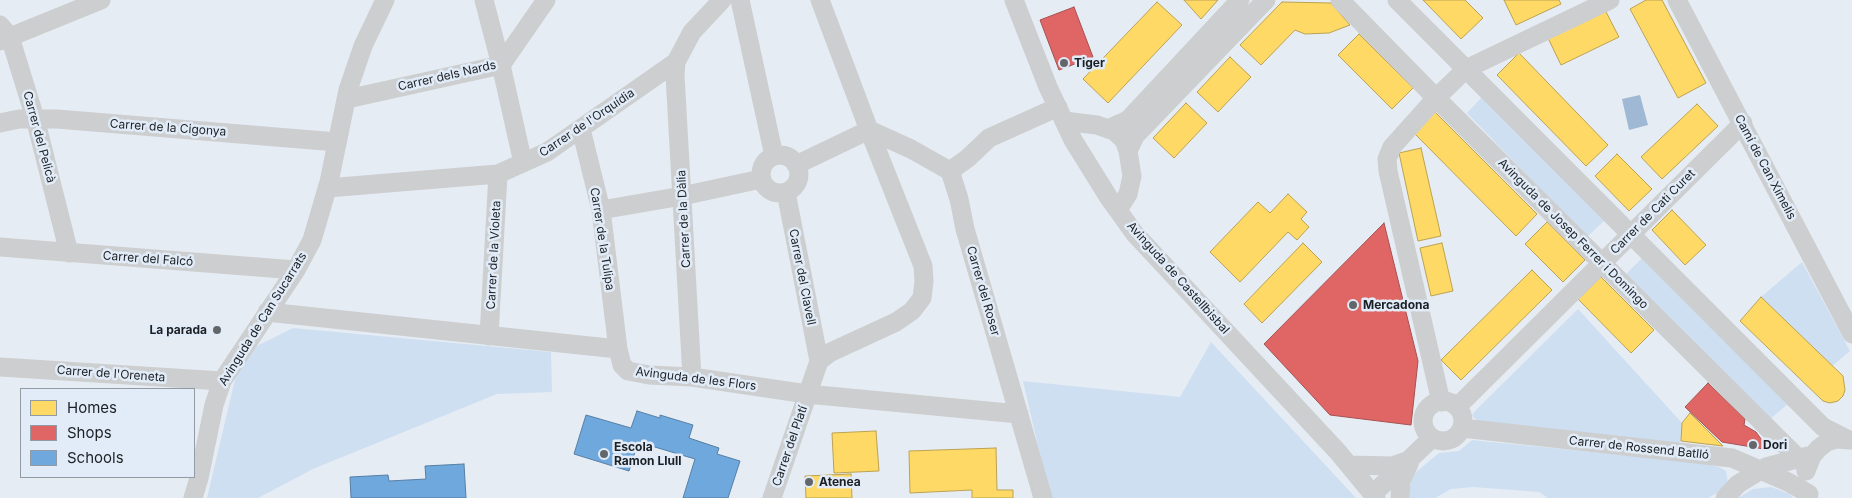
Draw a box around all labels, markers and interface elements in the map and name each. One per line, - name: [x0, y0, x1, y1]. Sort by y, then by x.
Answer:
- place label: Tiger: [1074, 56, 1105, 70]
- marker: Tiger: [1058, 57, 1070, 69]
- street label: Carrer dels Nards: [397, 58, 497, 94]
- street label: Carrer de l'Orquídia: [537, 86, 637, 160]
- street label: Carrer del Pelicà: [20, 90, 58, 184]
- street label: Camí de Can Ximelis: [1731, 112, 1799, 222]
- street label: Carrer de la Cigonya: [109, 117, 227, 139]
- street label: Avinguda de Josep Ferrer i Domingo: [1495, 156, 1651, 312]
- street label: Carrer de Cati Curet: [1608, 167, 1698, 257]
- street label: Carrer de la Dàlia: [674, 170, 694, 268]
- street label: Carrer de la Tulipa: [587, 186, 617, 292]
- street label: Carrer de la Violeta: [484, 200, 504, 310]
- street label: Avinguda de Castellbisbal: [1124, 219, 1232, 337]
- street label: Carrer del Clavell: [786, 228, 818, 326]
- street label: Carrer del Roser: [963, 244, 1003, 338]
- street label: Carrer del Falcó: [102, 249, 194, 269]
- street label: Avinguda de Can Sucarrats: [216, 250, 310, 388]
- place label: Mercadona: [1363, 298, 1429, 312]
- marker: Mercadona: [1347, 299, 1359, 311]
- place label: La parada: [150, 323, 207, 337]
- marker: La parada: [211, 324, 223, 336]
- street label: Carrer de l'Oreneta: [56, 363, 166, 385]
- street label: Avinguda de les Flors: [635, 364, 757, 394]
- legend: [20, 388, 195, 478]
- text: Homes: [67, 398, 117, 417]
- street label: Carrer del Platí: [769, 404, 811, 488]
- text: Shops: [67, 423, 112, 442]
- street label: Carrer de Rossend Batlló: [1568, 433, 1710, 463]
- place label: Dori: [1763, 438, 1787, 452]
- marker: Dori: [1747, 439, 1759, 451]
- place label: Escola Ramon Llull: [614, 440, 681, 468]
- text: Schools: [67, 448, 124, 467]
- marker: Escola Ramon Llull: [598, 448, 610, 460]
- place label: Atenea: [819, 475, 861, 489]
- marker: Atenea: [803, 476, 815, 488]

